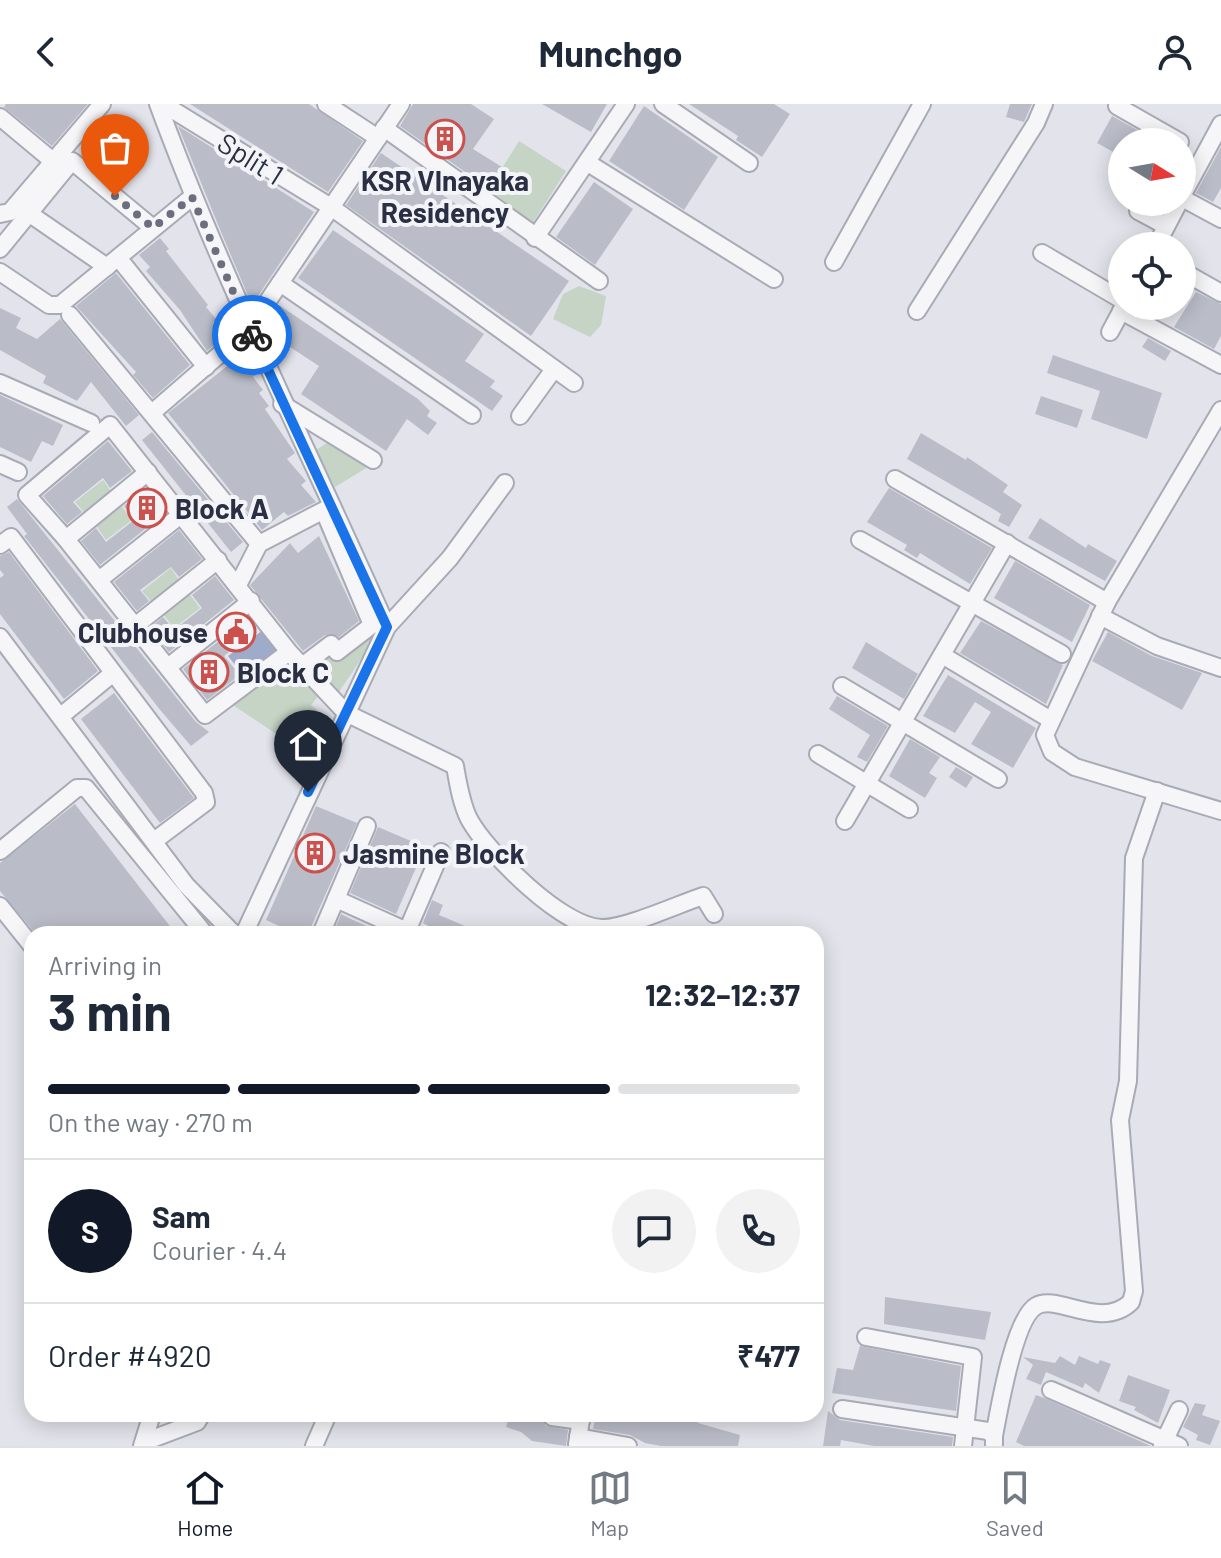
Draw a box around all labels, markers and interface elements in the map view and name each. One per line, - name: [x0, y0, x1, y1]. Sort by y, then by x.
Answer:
- icon: back: [24, 30, 68, 74]
- icon: person: [1153, 30, 1197, 74]
- text: Munchgo: [538, 31, 683, 74]
- pin: [81, 114, 149, 196]
- building icon: KSR VInayaka Residency: [424, 118, 466, 160]
- street label: Split 1: [212, 125, 290, 191]
- icon: bag: [93, 126, 137, 170]
- north arrow: [1108, 128, 1196, 216]
- map controls: [1108, 128, 1196, 320]
- place label: KSR VInayaka Residency: [361, 163, 529, 229]
- button: locate: [1108, 232, 1196, 320]
- courier: [212, 295, 292, 375]
- icon: bike: [230, 313, 274, 357]
- building icon: Block A: [126, 487, 168, 529]
- place label: Block A: [175, 491, 269, 525]
- public building icon: Clubhouse: [215, 611, 257, 653]
- place label: Clubhouse: [78, 615, 208, 649]
- building icon: Block C: [188, 651, 230, 693]
- place label: Block C: [237, 655, 329, 689]
- pin: [274, 710, 342, 792]
- icon: home: [286, 722, 330, 766]
- building icon: Jasmine Block: [294, 832, 336, 874]
- place label: Jasmine Block: [343, 836, 525, 870]
- text: Arriving in: [48, 949, 162, 980]
- text: 12:32–12:37: [645, 976, 800, 1012]
- text: 3 min: [48, 979, 172, 1041]
- text: On the way · 270 m: [48, 1106, 253, 1137]
- button: chat: [612, 1189, 696, 1273]
- button: phone: [716, 1189, 800, 1273]
- text: Sam: [152, 1198, 211, 1234]
- text: S: [81, 1213, 99, 1249]
- text: Courier · 4.4: [152, 1234, 287, 1265]
- text: Order #4920: [48, 1337, 212, 1373]
- text: ₹477: [737, 1337, 800, 1373]
- tab: Home: [177, 1466, 233, 1540]
- tab: Map: [588, 1466, 632, 1540]
- tab: Saved: [986, 1466, 1044, 1540]

